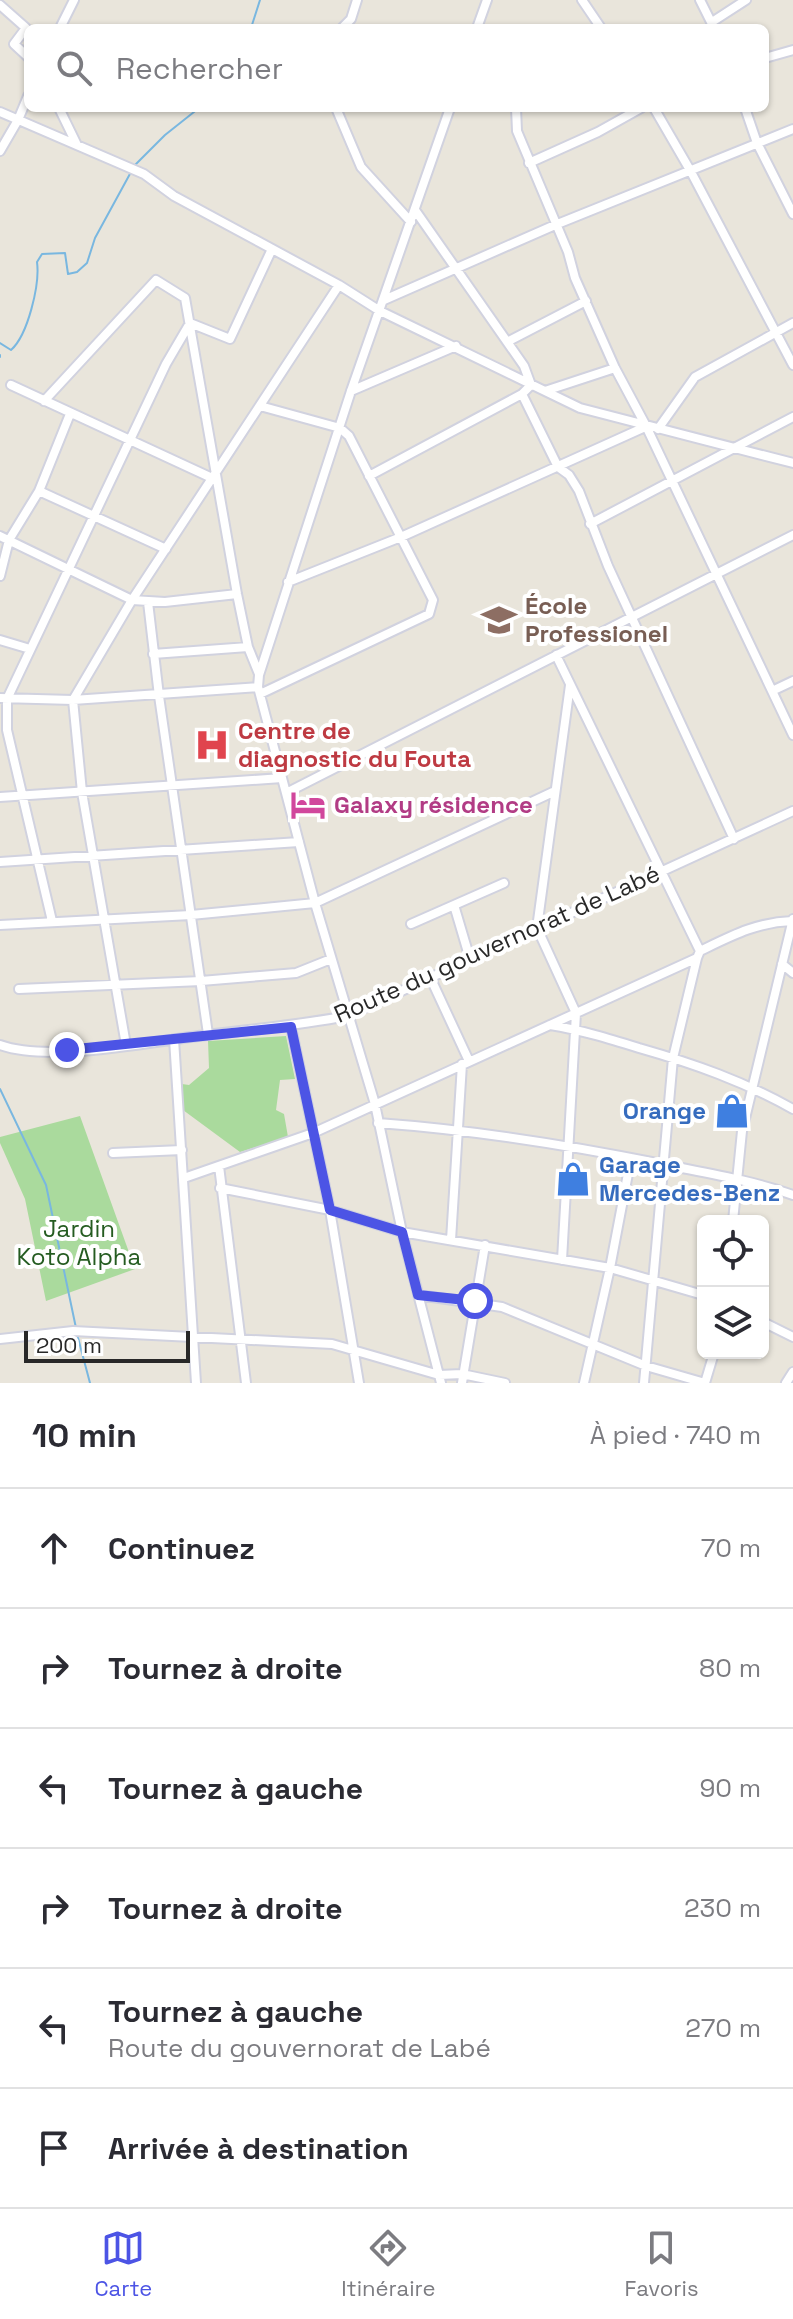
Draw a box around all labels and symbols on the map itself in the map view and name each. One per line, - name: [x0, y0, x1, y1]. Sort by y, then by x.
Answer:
- place label: École Professionel: [525, 590, 668, 649]
- school or university icon: École Professionel: [480, 601, 518, 639]
- place label: Centre de diagnostic du Fouta: [238, 715, 471, 774]
- hospital icon: Centre de diagnostic du Fouta: [193, 726, 231, 764]
- hotel icon: Galaxy résidence: [289, 786, 327, 824]
- place label: Galaxy résidence: [334, 789, 533, 820]
- street label: Route du gouvernorat de Labé: [329, 858, 665, 1030]
- route end: [49, 1032, 85, 1068]
- shop icon: Orange: [713, 1092, 751, 1130]
- place label: Orange: [623, 1095, 706, 1126]
- place label: Garage Mercedes-Benz: [599, 1149, 780, 1208]
- shop icon: Garage Mercedes-Benz: [554, 1160, 592, 1198]
- park label: Jardin Koto Alpha: [17, 1213, 142, 1272]
- route start: [457, 1283, 493, 1319]
- scale bar: [24, 1327, 190, 1363]

